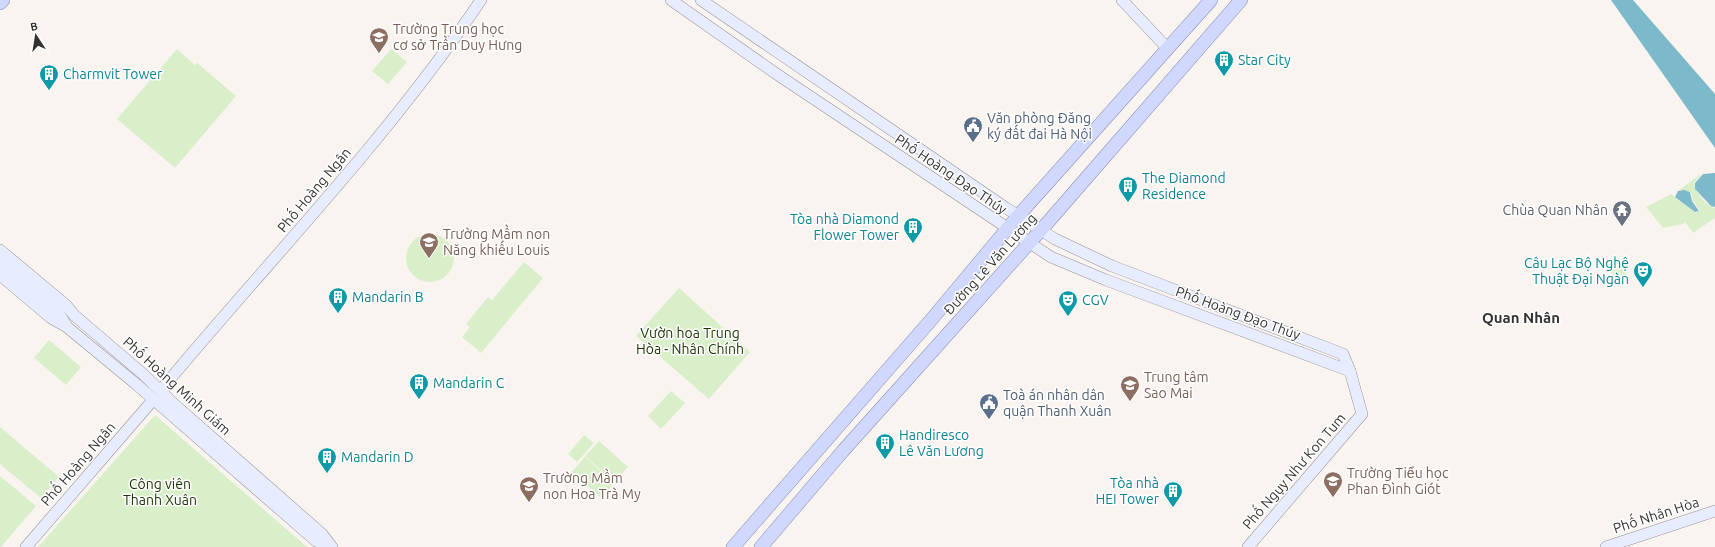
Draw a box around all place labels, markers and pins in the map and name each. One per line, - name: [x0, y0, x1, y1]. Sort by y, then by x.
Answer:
- place label: Trường Trung học cơ sở Trần Duy Hưng: [393, 21, 522, 53]
- school or university icon: Trường Trung học cơ sở Trần Duy Hưng: [368, 26, 390, 54]
- building icon: Star City: [1213, 49, 1235, 77]
- place label: Star City: [1238, 52, 1291, 68]
- building icon: Charmvit Tower: [38, 63, 60, 91]
- place label: Charmvit Tower: [63, 66, 163, 82]
- place label: Văn phòng Đăng ký đất đai Hà Nội: [987, 110, 1092, 142]
- public building icon: Văn phòng Đăng ký đất đai Hà Nội: [962, 115, 984, 143]
- place label: The Diamond Residence: [1142, 170, 1226, 202]
- building icon: The Diamond Residence: [1117, 175, 1139, 203]
- temple icon: Chùa Quan Nhân: [1611, 199, 1633, 227]
- place label: Chùa Quan Nhân: [1503, 202, 1608, 218]
- place label: Tòa nhà Diamond Flower Tower: [790, 211, 900, 243]
- building icon: Tòa nhà Diamond Flower Tower: [902, 216, 924, 244]
- place label: Trường Mầm non Năng khiếu Louis: [443, 224, 550, 258]
- school or university icon: Trường Mầm non Năng khiếu Louis: [418, 231, 440, 259]
- place label: Câu Lạc Bộ Nghệ Thuật Đại Ngàn: [1524, 255, 1629, 287]
- theatre icon: Câu Lạc Bộ Nghệ Thuật Đại Ngàn: [1632, 260, 1654, 288]
- building icon: Mandarin B: [327, 286, 349, 314]
- place label: Mandarin B: [352, 289, 424, 305]
- theatre icon: CGV: [1057, 289, 1079, 317]
- place label: CGV: [1082, 292, 1109, 308]
- place label: Trung tâm Sao Mai: [1144, 369, 1209, 401]
- building icon: Mandarin C: [408, 372, 430, 400]
- school or university icon: Trung tâm Sao Mai: [1119, 374, 1141, 402]
- place label: Mandarin C: [433, 375, 505, 391]
- place label: Toà án nhân dân quận Thanh Xuân: [1003, 387, 1112, 419]
- public building icon: Toà án nhân dân quận Thanh Xuân: [978, 392, 1000, 420]
- place label: Handiresco Lê Văn Lương: [899, 427, 984, 459]
- building icon: Handiresco Lê Văn Lương: [874, 432, 896, 460]
- building icon: Mandarin D: [316, 446, 338, 474]
- place label: Mandarin D: [341, 449, 414, 465]
- place label: Trường Tiểu học Phan Đình Giót: [1347, 465, 1449, 497]
- place label: Trường Mầm non Hoa Trà My: [543, 468, 641, 502]
- school or university icon: Trường Tiểu học Phan Đình Giót: [1322, 470, 1344, 498]
- school or university icon: Trường Mầm non Hoa Trà My: [518, 475, 540, 503]
- place label: Tòa nhà HEI Tower: [1095, 475, 1160, 507]
- building icon: Tòa nhà HEI Tower: [1162, 480, 1184, 508]

